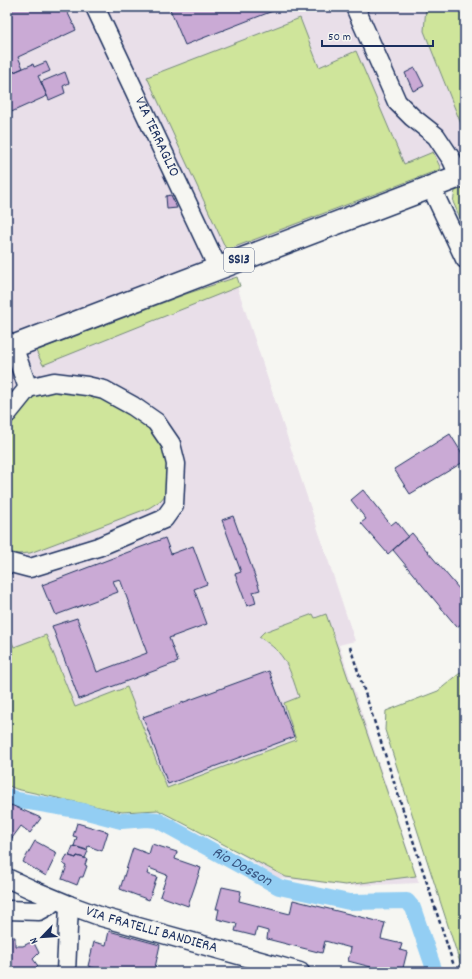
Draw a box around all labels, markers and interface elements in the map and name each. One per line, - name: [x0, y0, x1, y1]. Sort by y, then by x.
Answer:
- scale bar: [322, 22, 433, 48]
- text: 50 m: [328, 29, 351, 46]
- street label: VIA TERRAGLIO: [128, 94, 185, 181]
- road number: SS13: [224, 248, 254, 272]
- water label: Rio Dosson: [208, 841, 276, 893]
- street label: VIA FRATELLI BANDIERA: [82, 901, 220, 960]
- north arrow: [22, 917, 62, 957]
- text: N: [26, 934, 43, 946]

